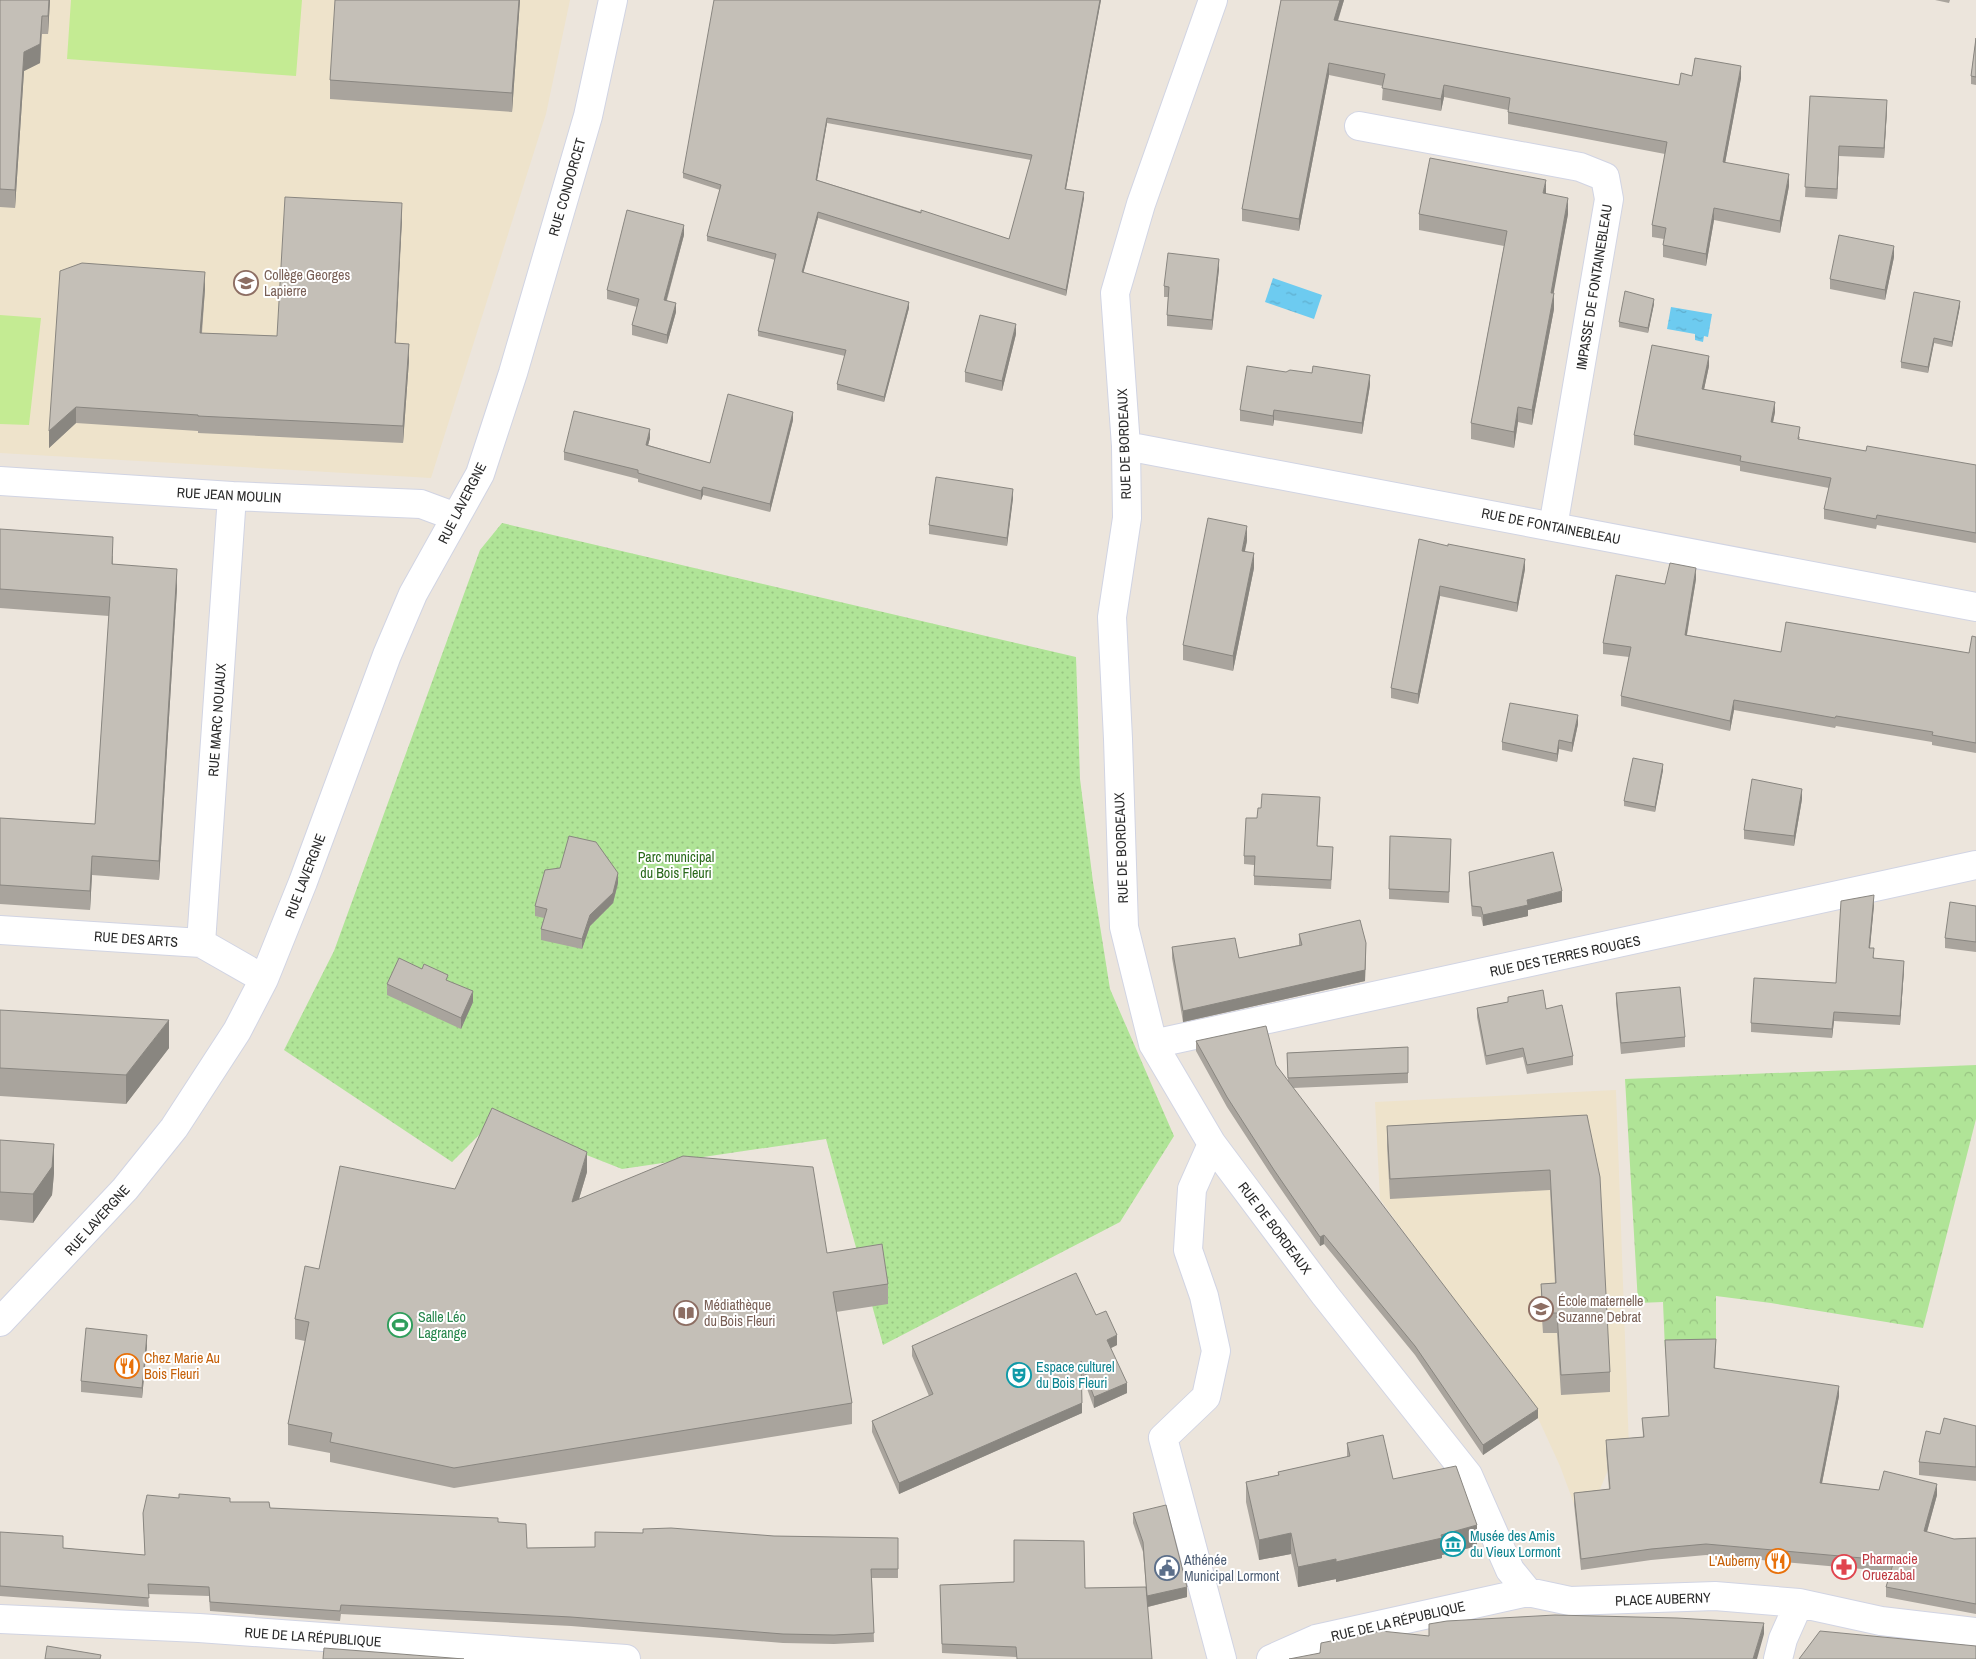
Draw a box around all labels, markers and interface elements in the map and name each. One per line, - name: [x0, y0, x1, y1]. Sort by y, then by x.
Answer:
- street label: RUE CONDORCET: [544, 136, 590, 238]
- street label: IMPASSE DE FONTAINEBLEAU: [1572, 203, 1616, 371]
- place label: Collège Georges Lapierre: [264, 266, 350, 300]
- school or university icon: Collège Georges Lapierre: [233, 270, 259, 296]
- street label: RUE DE BORDEAUX: [1113, 388, 1135, 500]
- street label: RUE LAVERGNE: [434, 459, 490, 547]
- street label: RUE JEAN MOULIN: [176, 483, 282, 507]
- street label: RUE DE FONTAINEBLEAU: [1480, 504, 1622, 548]
- street label: RUE MARC NOUAUX: [204, 662, 230, 777]
- street label: RUE DE BORDEAUX: [1110, 792, 1132, 904]
- street label: RUE LAVERGNE: [281, 831, 329, 921]
- park label: Parc municipal du Bois Fleuri: [638, 848, 714, 882]
- street label: RUE DES ARTS: [93, 927, 179, 951]
- street label: RUE DES TERRES ROUGES: [1488, 931, 1642, 981]
- street label: RUE DE BORDEAUX: [1234, 1178, 1316, 1278]
- street label: RUE LAVERGNE: [60, 1181, 134, 1259]
- place label: École maternelle Suzanne Debrat: [1558, 1292, 1644, 1326]
- place label: Médiathèque du Bois Fleuri: [704, 1296, 775, 1330]
- school or university icon: École maternelle Suzanne Debrat: [1528, 1296, 1554, 1322]
- library icon: Médiathèque du Bois Fleuri: [673, 1300, 699, 1326]
- place label: Salle Léo Lagrange: [418, 1308, 467, 1342]
- sports icon: Salle Léo Lagrange: [387, 1312, 413, 1338]
- place label: Chez Marie Au Bois Fleuri: [144, 1349, 220, 1383]
- restaurant icon: Chez Marie Au Bois Fleuri: [114, 1353, 140, 1379]
- place label: Espace culturel du Bois Fleuri: [1036, 1358, 1114, 1392]
- theatre icon: Espace culturel du Bois Fleuri: [1006, 1362, 1032, 1388]
- place label: Musée des Amis du Vieux Lormont: [1470, 1527, 1560, 1561]
- museum icon: Musée des Amis du Vieux Lormont: [1440, 1531, 1466, 1557]
- restaurant icon: L'Auberny: [1765, 1548, 1791, 1574]
- place label: Pharmacie Oruezabal: [1862, 1550, 1918, 1584]
- place label: Athénée Municipal Lormont: [1183, 1551, 1279, 1585]
- place label: L'Auberny: [1709, 1552, 1760, 1570]
- pharmacy icon: Pharmacie Oruezabal: [1831, 1554, 1857, 1580]
- public building icon: Athénée Municipal Lormont: [1154, 1555, 1180, 1581]
- street label: PLACE AUBERNY: [1615, 1588, 1711, 1610]
- street label: RUE DE LA RÉPUBLIQUE: [1329, 1597, 1467, 1645]
- street label: RUE DE LA RÉPUBLIQUE: [244, 1623, 382, 1651]

